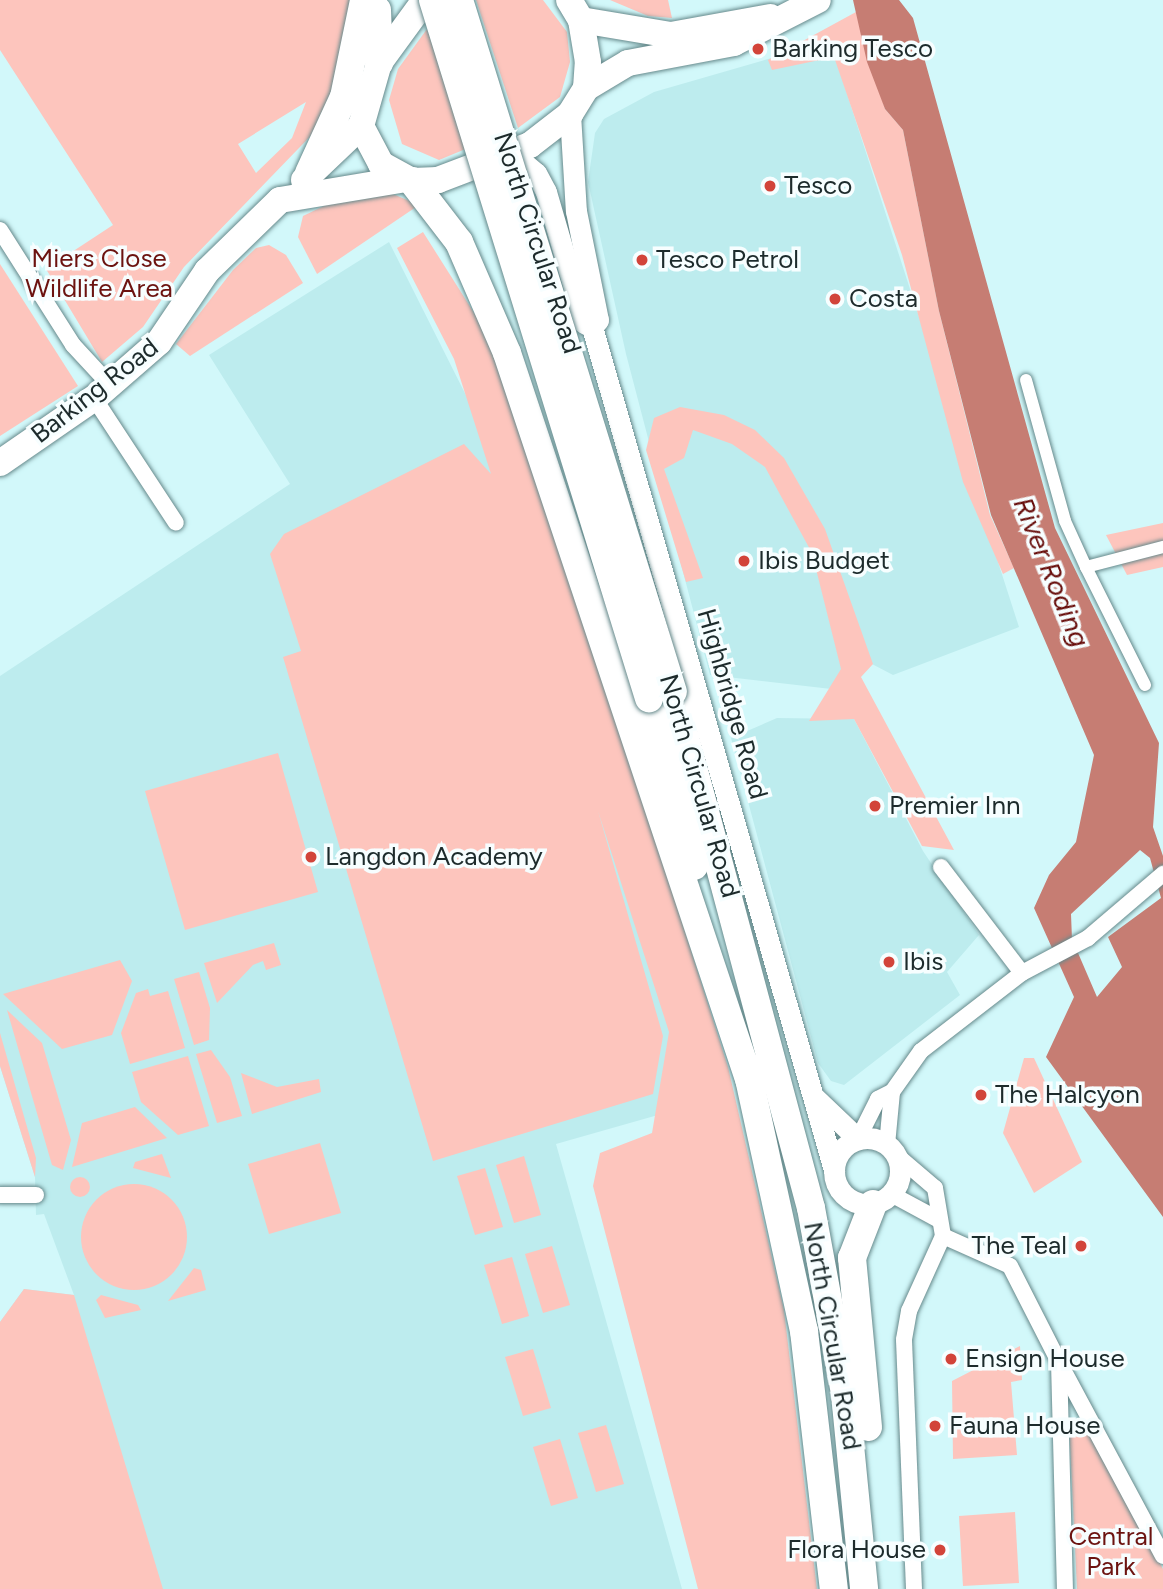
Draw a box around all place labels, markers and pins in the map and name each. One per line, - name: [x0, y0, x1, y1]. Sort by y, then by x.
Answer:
- place label: Barking Tesco: [772, 33, 933, 65]
- marker: Barking Tesco: [750, 41, 766, 57]
- place label: Tesco: [784, 170, 852, 202]
- marker: Tesco: [762, 178, 778, 194]
- place label: Tesco Petrol: [656, 244, 799, 276]
- marker: Tesco Petrol: [634, 252, 650, 268]
- place label: Costa: [849, 283, 918, 315]
- marker: Costa: [827, 291, 843, 307]
- place label: Ibis Budget: [758, 545, 890, 577]
- marker: Ibis Budget: [736, 553, 752, 569]
- place label: Premier Inn: [889, 790, 1021, 822]
- marker: Premier Inn: [867, 798, 883, 814]
- place label: Langdon Academy: [325, 841, 543, 873]
- marker: Langdon Academy: [303, 849, 319, 865]
- place label: Ibis: [903, 946, 943, 978]
- marker: Ibis: [881, 954, 897, 970]
- place label: The Halcyon: [995, 1079, 1140, 1111]
- marker: The Halcyon: [973, 1087, 989, 1103]
- place label: The Teal: [972, 1230, 1067, 1262]
- marker: The Teal: [1073, 1238, 1089, 1254]
- place label: Ensign House: [965, 1343, 1125, 1375]
- marker: Ensign House: [943, 1351, 959, 1367]
- place label: Fauna House: [949, 1410, 1100, 1442]
- marker: Fauna House: [927, 1418, 943, 1434]
- place label: Flora House: [787, 1534, 926, 1566]
- marker: Flora House: [932, 1542, 948, 1558]

